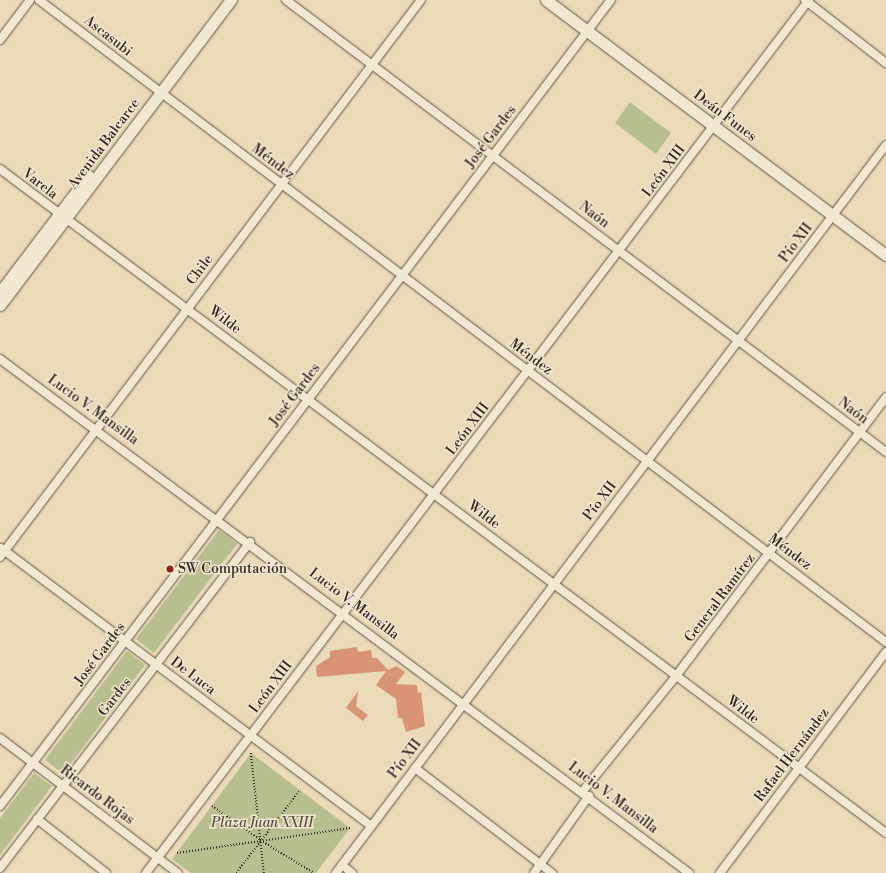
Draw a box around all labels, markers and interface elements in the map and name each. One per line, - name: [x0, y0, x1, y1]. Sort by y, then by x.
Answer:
- street label: Ascasubi: [81, 12, 135, 60]
- street label: Deán Funes: [690, 87, 760, 145]
- street label: Avenida Balcarce: [65, 95, 143, 193]
- street label: José Gardes: [462, 102, 520, 172]
- street label: Méndez: [248, 140, 298, 184]
- street label: León XIII: [639, 142, 689, 200]
- street label: Varela: [19, 165, 61, 203]
- street label: Naón: [576, 198, 612, 232]
- street label: Pío XII: [776, 220, 816, 266]
- street label: Chile: [183, 251, 217, 289]
- street label: Wilde: [206, 302, 244, 338]
- street label: Méndez: [506, 335, 556, 379]
- street label: José Gardes: [266, 360, 324, 430]
- street label: Lucio V. Mansilla: [44, 371, 142, 449]
- street label: Naón: [835, 394, 871, 428]
- street label: León XIII: [443, 400, 493, 458]
- street label: Pío XII: [580, 478, 620, 524]
- street label: Wilde: [465, 497, 503, 533]
- street label: Méndez: [765, 530, 815, 574]
- street label: General Ramírez: [681, 550, 759, 646]
- place label: SW Computación: [178, 561, 287, 577]
- marker: SW Computación: [165, 564, 175, 574]
- street label: Lucio V. Mansilla: [306, 565, 402, 643]
- street label: José Gardes: [71, 619, 129, 689]
- street label: De Luca: [167, 654, 219, 698]
- street label: León XIII: [246, 658, 296, 716]
- street label: Gardes: [95, 674, 135, 720]
- street label: Wilde: [724, 692, 762, 728]
- street label: Rafael Hernández: [751, 705, 833, 805]
- street label: Pío XII: [385, 736, 425, 782]
- street label: Lucio V. Mansilla: [565, 759, 661, 837]
- street label: Ricardo Rojas: [57, 762, 137, 828]
- park label: Plaza Juan XXIII: [211, 815, 313, 831]

